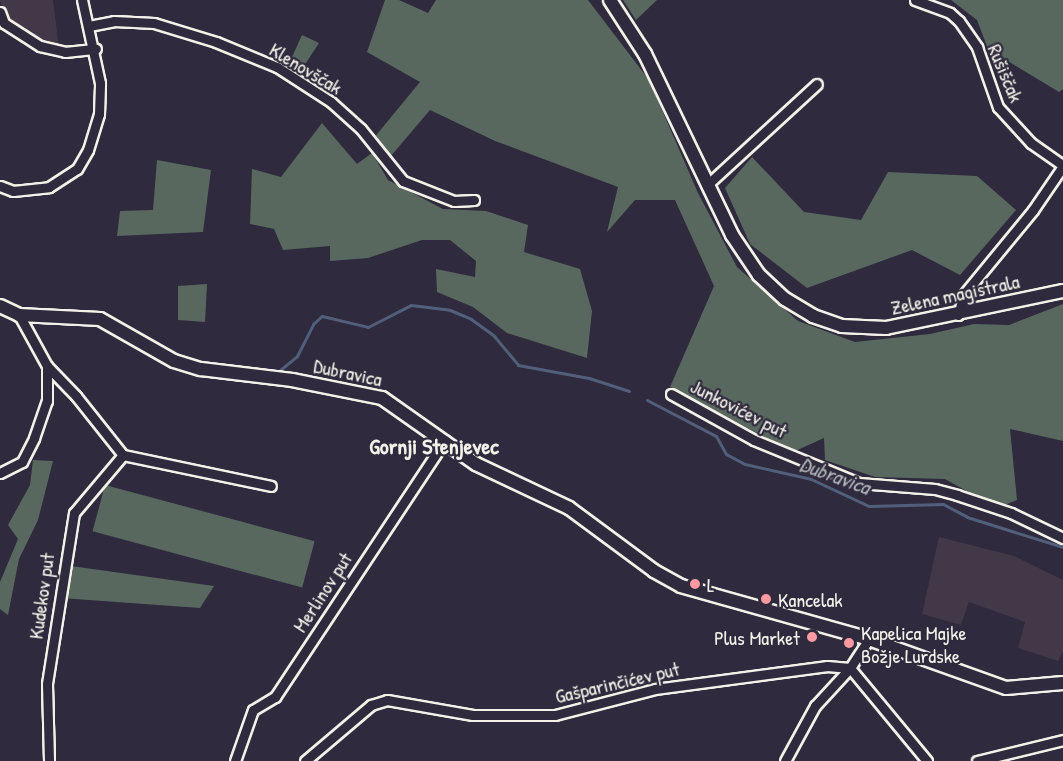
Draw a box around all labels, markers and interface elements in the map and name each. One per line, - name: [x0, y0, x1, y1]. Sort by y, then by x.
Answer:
- street label: Klenovščak: [265, 37, 347, 99]
- street label: Rušiščak: [983, 40, 1029, 106]
- street label: Zelena magistrala: [888, 269, 1022, 319]
- street label: Dubravica: [312, 353, 384, 391]
- street label: Junkovićev put: [687, 373, 791, 443]
- district label: Gornji Stenjevec: [369, 434, 499, 460]
- water label: Dubravica: [796, 452, 874, 500]
- street label: Merlinov put: [287, 548, 357, 636]
- street label: Kudekov put: [23, 551, 59, 641]
- place label: L: [707, 572, 714, 596]
- marker: L: [688, 577, 702, 591]
- place label: Kancelak: [778, 587, 843, 611]
- marker: Kancelak: [759, 592, 773, 606]
- place label: Kapelica Majke Božje Lurdske: [861, 620, 967, 667]
- place label: Plus Market: [714, 625, 800, 649]
- marker: Plus Market: [805, 630, 819, 644]
- marker: Kapelica Majke Božje Lurdske: [842, 636, 856, 650]
- street label: Gašparinčićev put: [553, 656, 681, 708]

